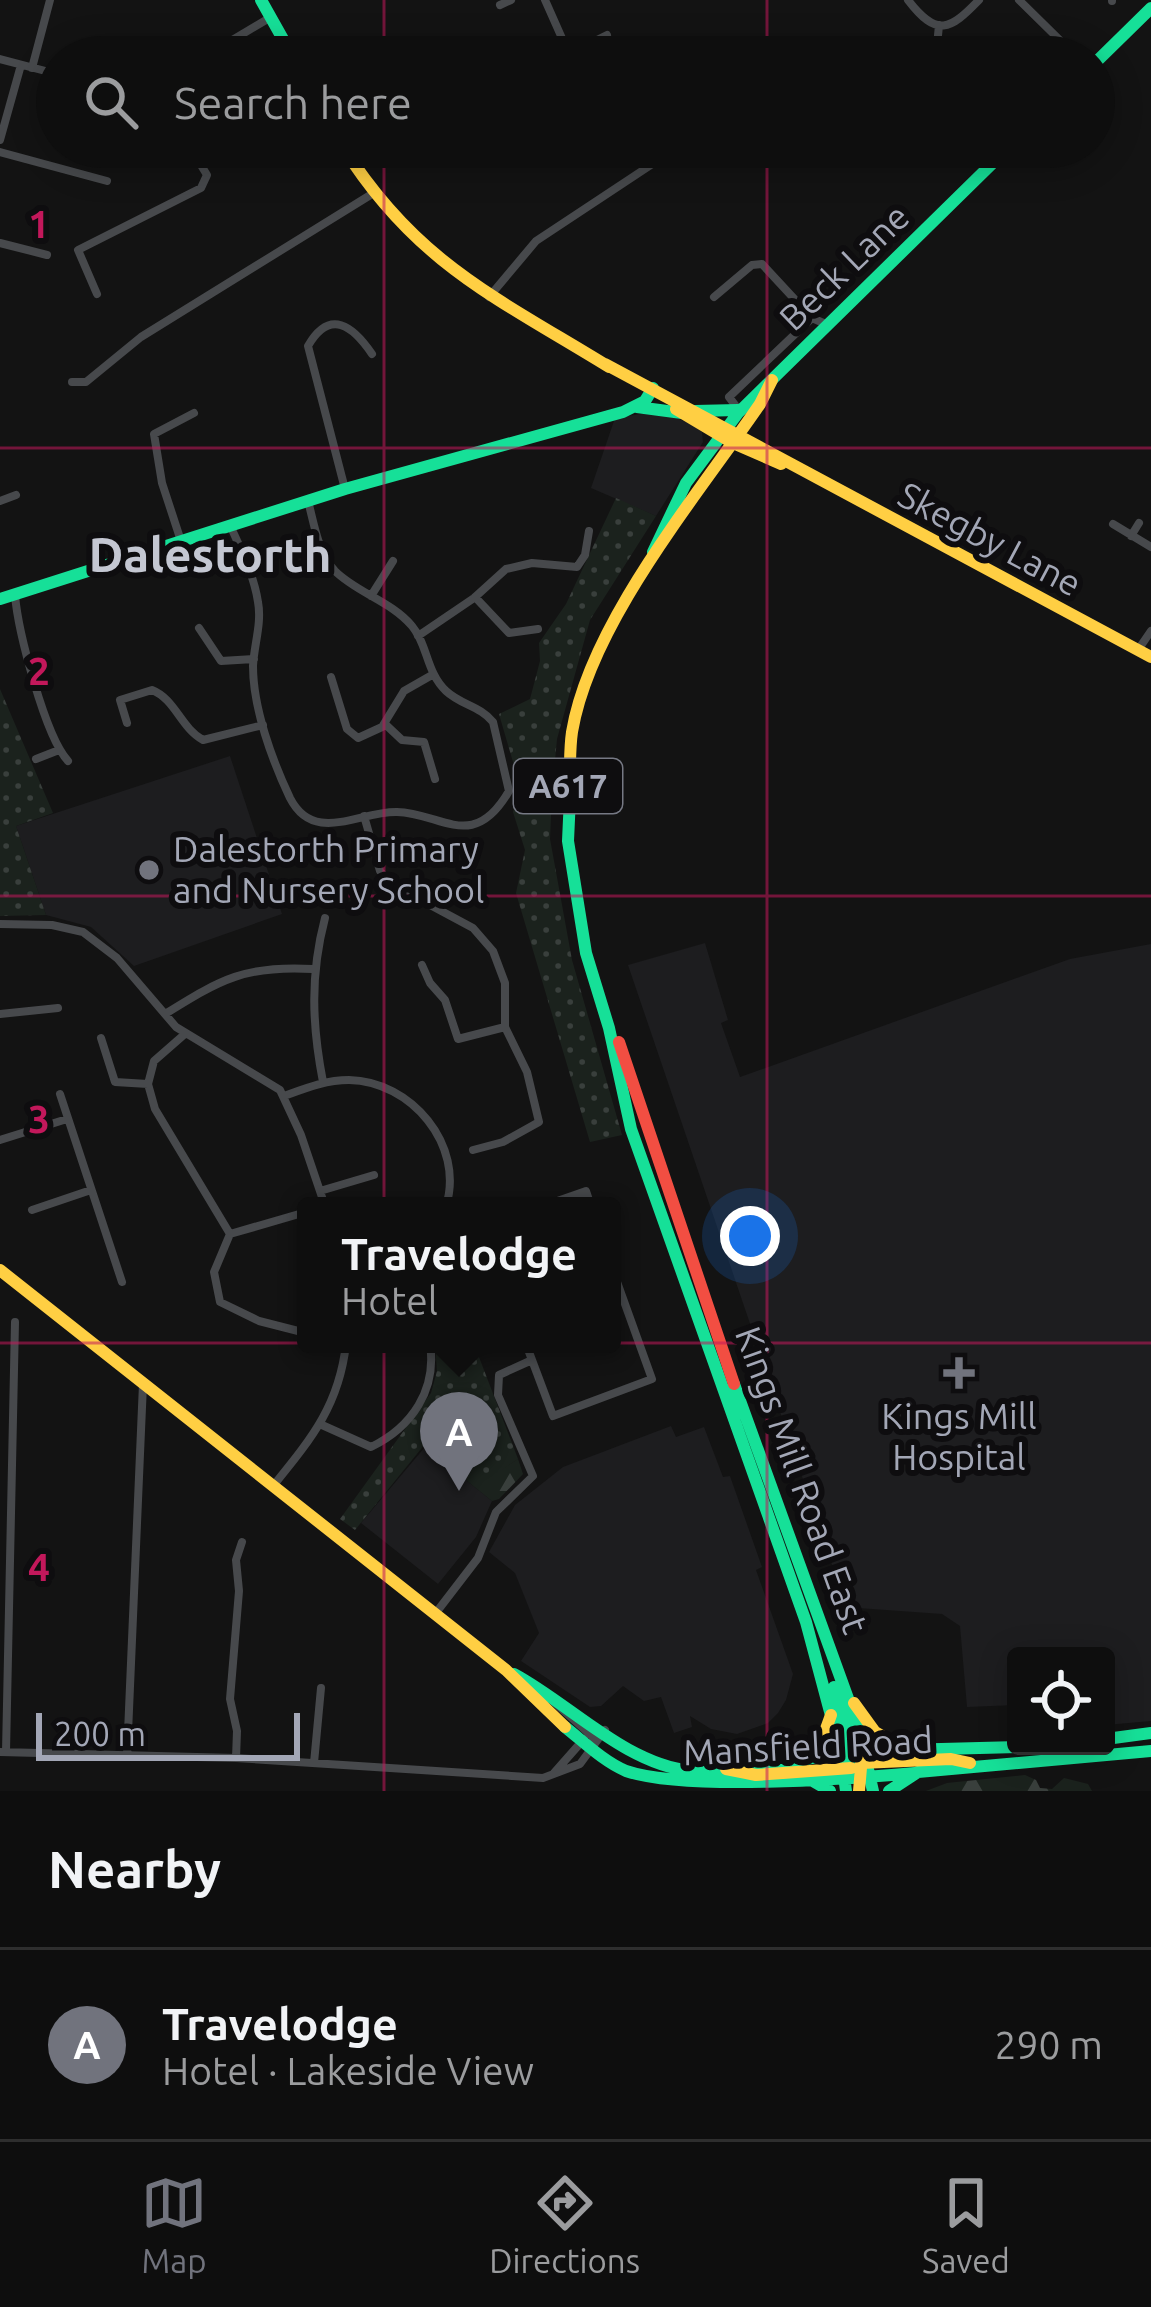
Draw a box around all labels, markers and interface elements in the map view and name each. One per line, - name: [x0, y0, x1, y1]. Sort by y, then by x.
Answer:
- search box: [36, 36, 1115, 168]
- icon: search: [78, 69, 144, 135]
- text: Search here: [174, 77, 412, 128]
- street label: Beck Lane: [771, 195, 917, 338]
- text: 1: [28, 202, 50, 245]
- street label: Skegby Lane: [892, 473, 1089, 604]
- district label: Dalestorth: [88, 527, 332, 581]
- text: 2: [28, 649, 50, 692]
- road number: A617: [514, 759, 622, 813]
- place label: Dalestorth Primary and Nursery School: [173, 828, 485, 910]
- marker: Dalestorth Primary and Nursery School: [136, 857, 162, 883]
- text: 3: [28, 1097, 50, 1140]
- popup: [297, 1197, 621, 1353]
- your location: [720, 1206, 780, 1266]
- text: Travelodge: [341, 1228, 577, 1279]
- text: Hotel: [341, 1279, 438, 1322]
- street label: Kings Mill Road East: [728, 1321, 877, 1639]
- marker: Kings Mill Hospital: [943, 1357, 975, 1389]
- pin: A: [420, 1392, 498, 1491]
- place label: Kings Mill Hospital: [881, 1395, 1037, 1477]
- text: 4: [28, 1545, 50, 1588]
- map controls: [1007, 1647, 1115, 1755]
- button: locate: [1007, 1647, 1115, 1755]
- scale bar: [36, 1707, 300, 1760]
- text: 200 m: [54, 1715, 146, 1752]
- street label: Mansfield Road: [682, 1718, 934, 1773]
- text: Nearby: [48, 1840, 221, 1898]
- text: Travelodge: [162, 1998, 398, 2049]
- text: A: [73, 2023, 101, 2066]
- text: 290 m: [994, 2023, 1103, 2066]
- text: Hotel · Lakeside View: [162, 2049, 534, 2092]
- tab: Map: [141, 2170, 207, 2279]
- tab: Directions: [489, 2170, 640, 2279]
- tab: Saved: [922, 2170, 1010, 2279]

